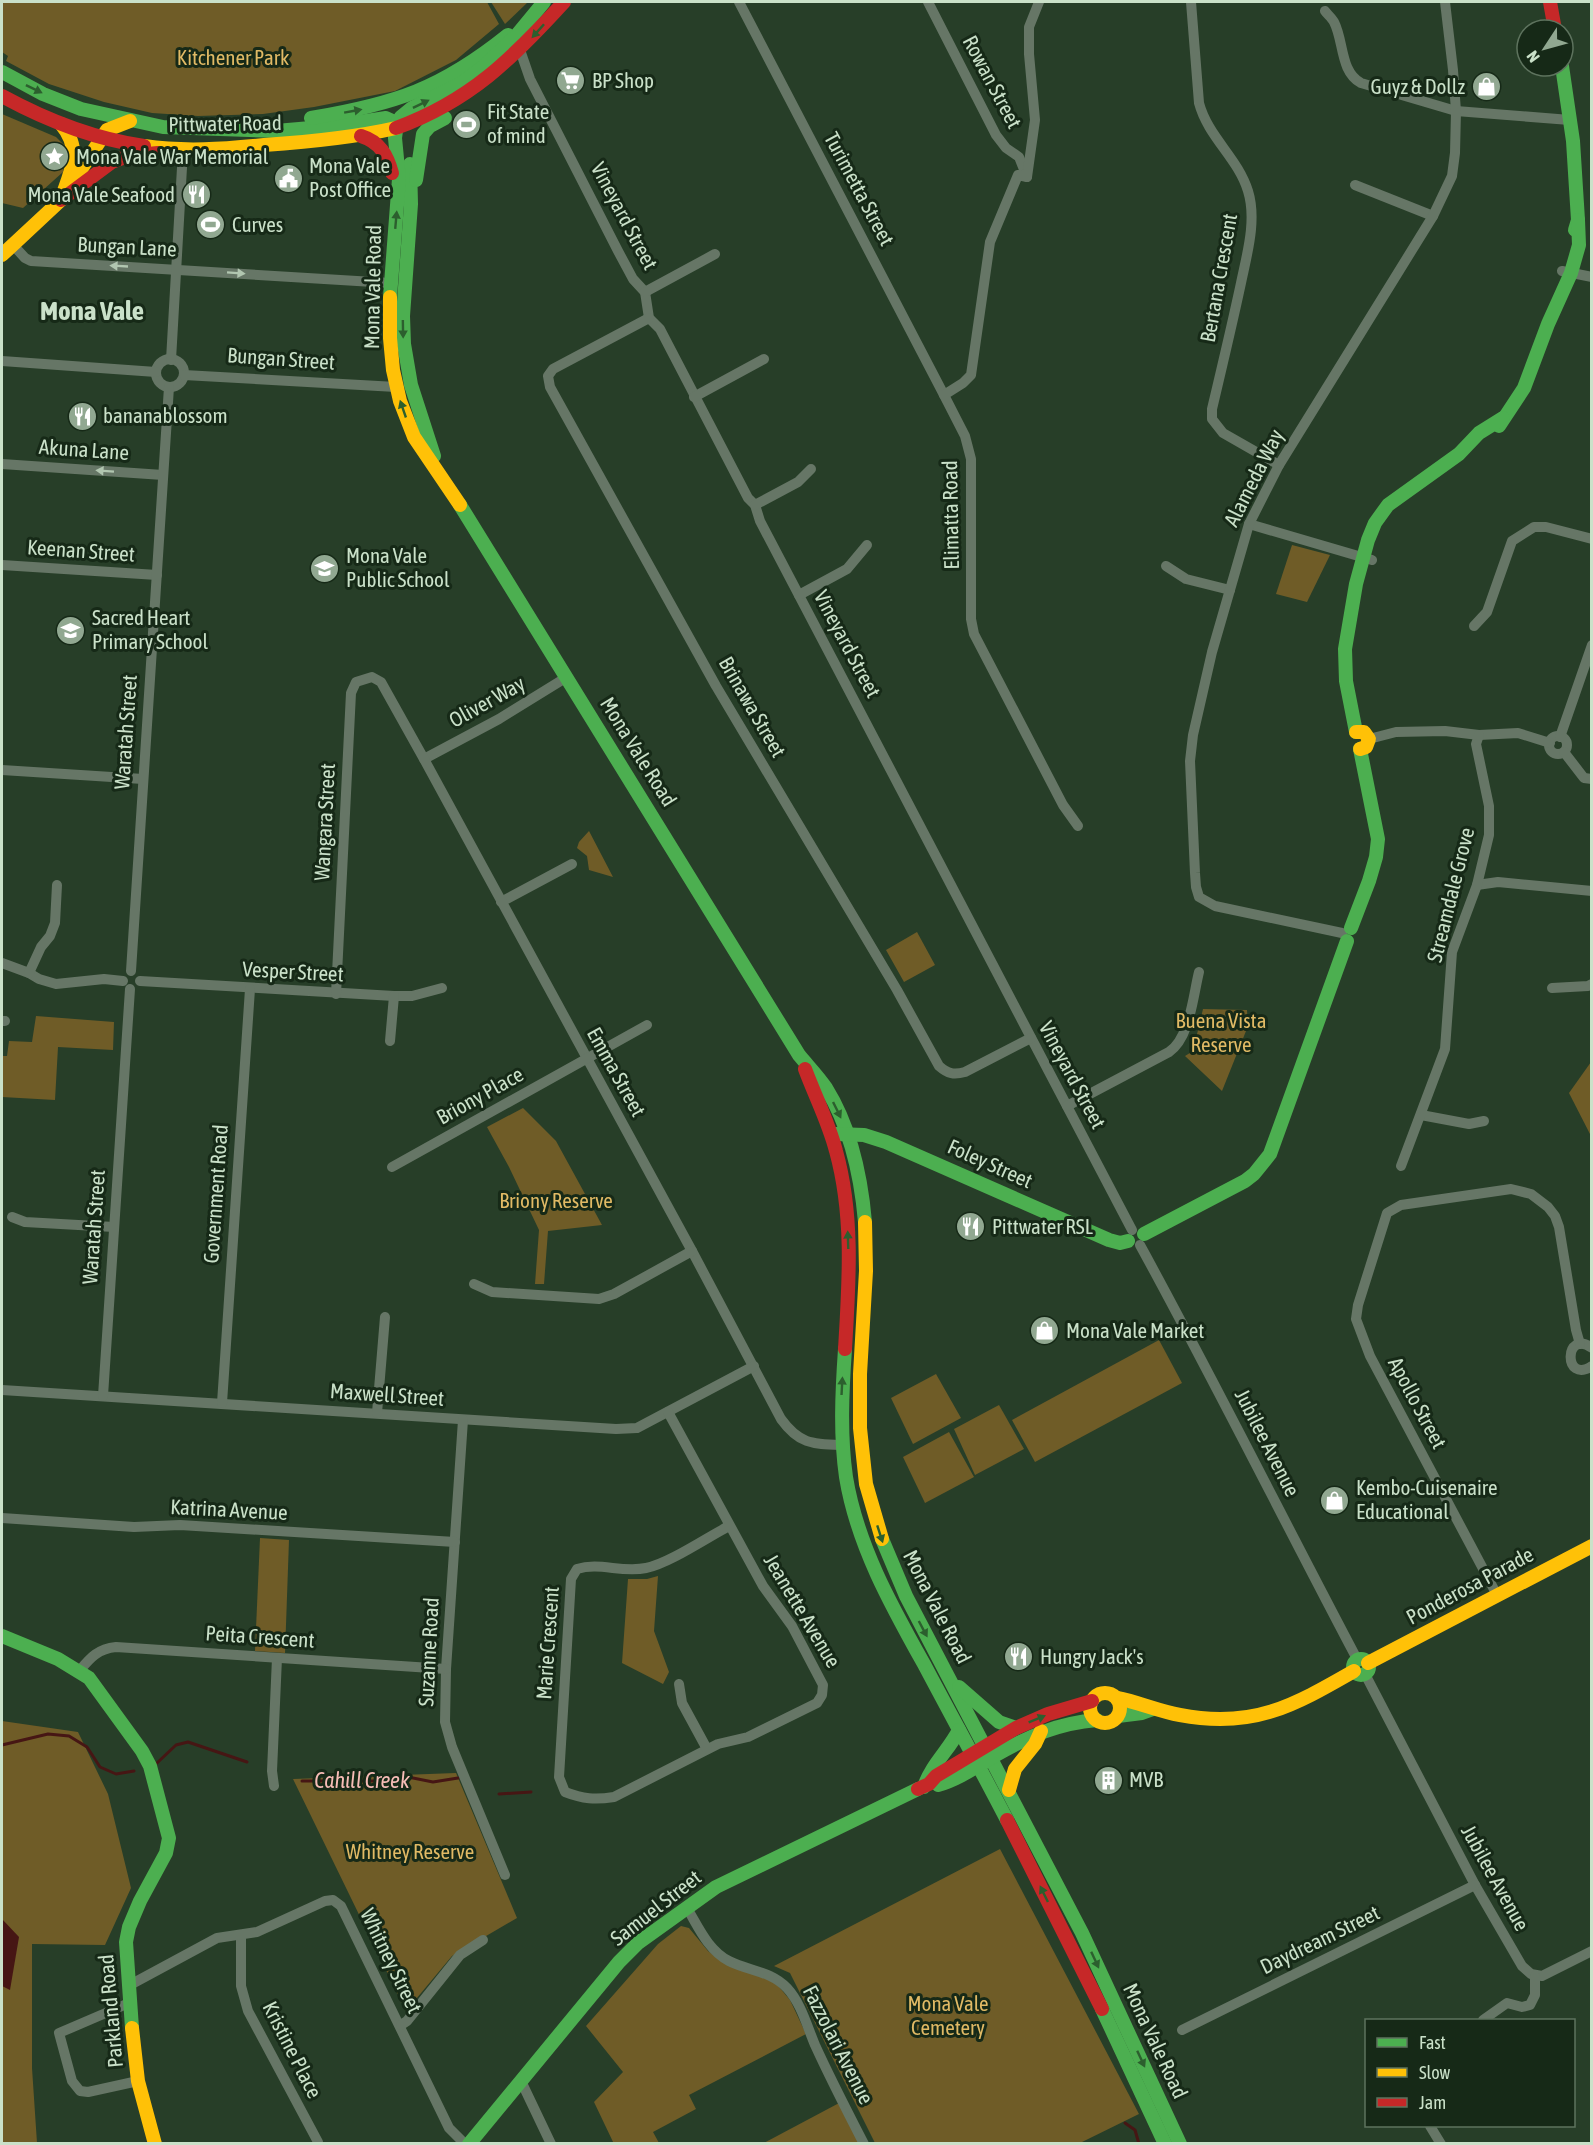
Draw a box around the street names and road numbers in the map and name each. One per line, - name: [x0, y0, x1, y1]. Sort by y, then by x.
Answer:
- street label: Rowan Street: [958, 31, 1027, 132]
- street label: Pittwater Road: [168, 110, 282, 136]
- street label: Turimetta Street: [820, 128, 900, 249]
- street label: Vineyard Street: [587, 158, 663, 273]
- street label: Bertana Crescent: [1195, 212, 1241, 344]
- street label: Mona Vale Road: [359, 225, 385, 349]
- street label: Bungan Lane: [77, 231, 177, 261]
- street label: Bungan Street: [226, 342, 336, 374]
- street label: Alameda Way: [1218, 425, 1288, 530]
- street label: Akuna Lane: [38, 434, 130, 464]
- street label: Elimatta Road: [937, 460, 963, 570]
- street label: Keenan Street: [26, 534, 136, 566]
- street label: Vineyard Street: [810, 586, 886, 701]
- street label: Brinawa Street: [714, 652, 791, 761]
- street label: Oliver Way: [445, 670, 529, 732]
- street label: Waratah Street: [109, 674, 141, 790]
- street label: Mona Vale Road: [596, 693, 682, 810]
- street label: Wangara Street: [309, 763, 339, 881]
- street label: Streamdale Grove: [1422, 825, 1478, 965]
- street label: Vesper Street: [242, 956, 344, 986]
- street label: Vineyard Street: [1035, 1017, 1111, 1132]
- street label: Emma Street: [583, 1023, 651, 1120]
- street label: Briony Place: [432, 1061, 527, 1129]
- street label: Government Road: [198, 1124, 232, 1264]
- street label: Foley Street: [944, 1134, 1036, 1192]
- street label: Waratah Street: [77, 1169, 109, 1285]
- street label: Apollo Street: [1384, 1353, 1452, 1452]
- street label: Maxwell Street: [329, 1378, 445, 1410]
- street label: Jubilee Avenue: [1231, 1385, 1305, 1500]
- street label: Katrina Avenue: [170, 1494, 288, 1524]
- street label: Ponderosa Parade: [1402, 1542, 1537, 1629]
- street label: Mona Vale Road: [899, 1546, 977, 1667]
- street label: Jeanette Avenue: [760, 1549, 846, 1672]
- street label: Marie Crescent: [531, 1586, 563, 1700]
- street label: Suzanne Road: [413, 1597, 443, 1707]
- street label: Peita Crescent: [205, 1620, 315, 1652]
- street label: Jubilee Avenue: [1457, 1821, 1535, 1934]
- street label: Samuel Street: [605, 1865, 705, 1950]
- street label: Daydream Street: [1256, 1900, 1383, 1978]
- street label: Whitney Street: [356, 1904, 428, 2017]
- street label: Parkland Road: [93, 1953, 127, 2069]
- street label: Mona Vale Road: [1119, 1979, 1193, 2102]
- street label: Fazzolari Avenue: [799, 1981, 879, 2108]
- street label: Kristine Place: [258, 1997, 327, 2102]

